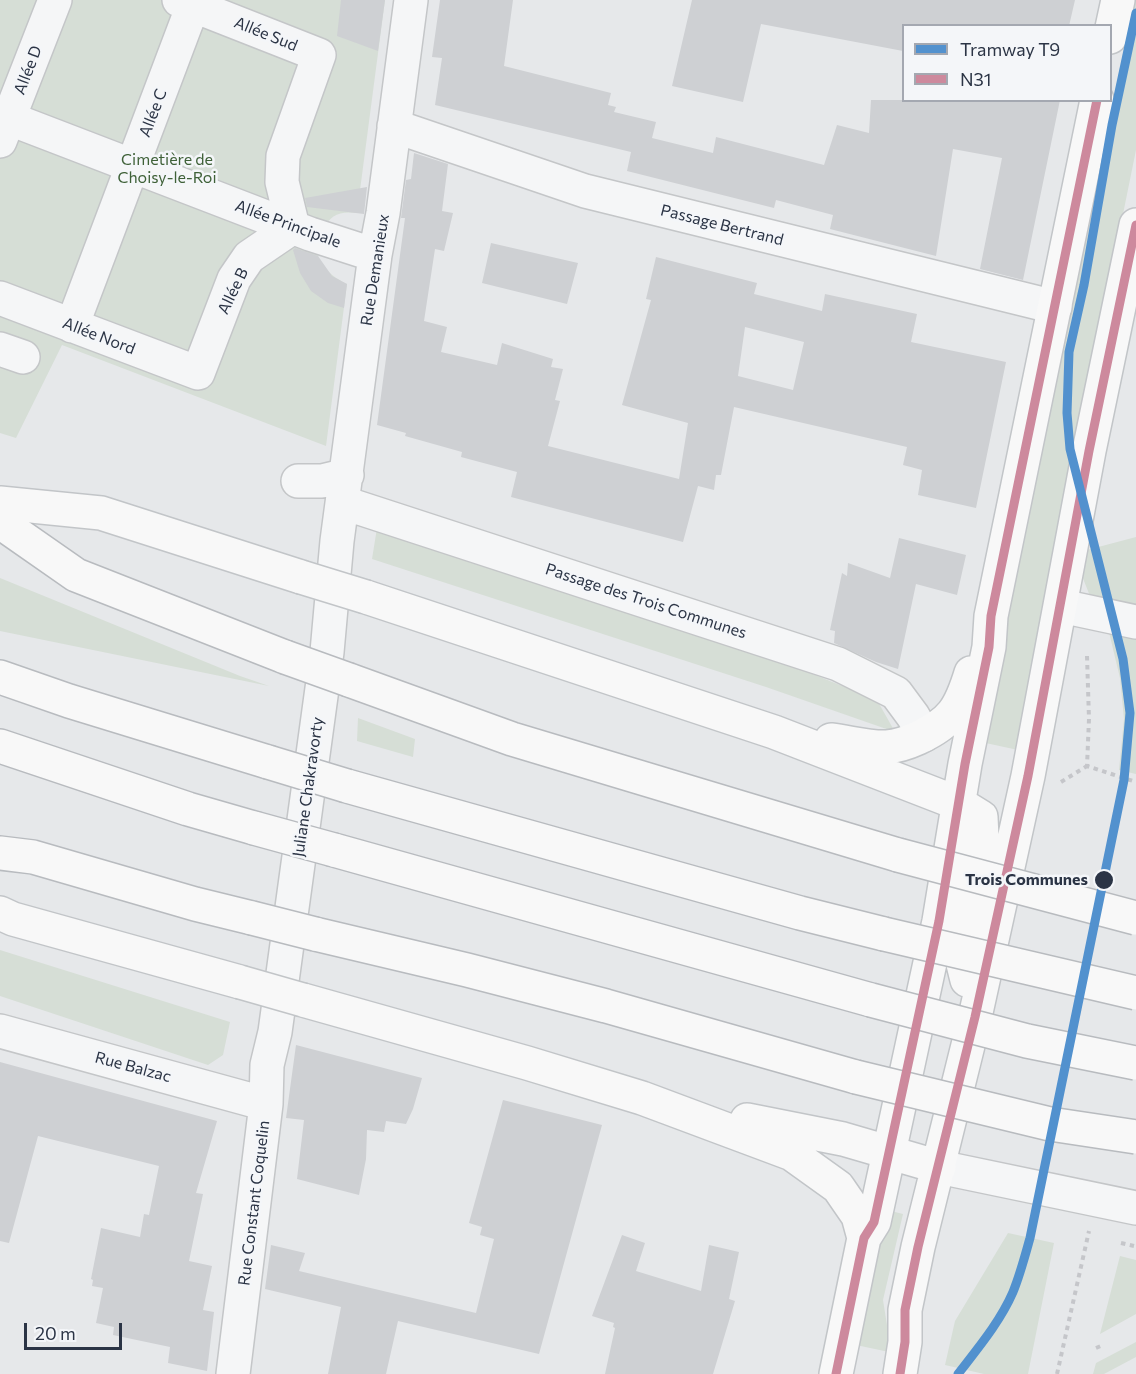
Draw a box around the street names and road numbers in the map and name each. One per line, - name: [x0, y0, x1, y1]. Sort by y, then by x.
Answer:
- street label: Allée Sud: [231, 13, 301, 55]
- street label: Allée D: [10, 43, 46, 97]
- street label: Allée C: [135, 86, 171, 140]
- street label: Allée Principale: [232, 196, 344, 252]
- street label: Passage Bertrand: [659, 200, 785, 250]
- street label: Rue Demanieux: [357, 213, 393, 327]
- street label: Allée B: [214, 265, 252, 317]
- street label: Allée Nord: [60, 313, 138, 359]
- street label: Passage des Trois Communes: [543, 559, 749, 643]
- street label: Juliane Chakravorty: [289, 716, 327, 858]
- street label: Rue Balzac: [93, 1048, 173, 1086]
- street label: Rue Constant Coquelin: [234, 1119, 274, 1287]

